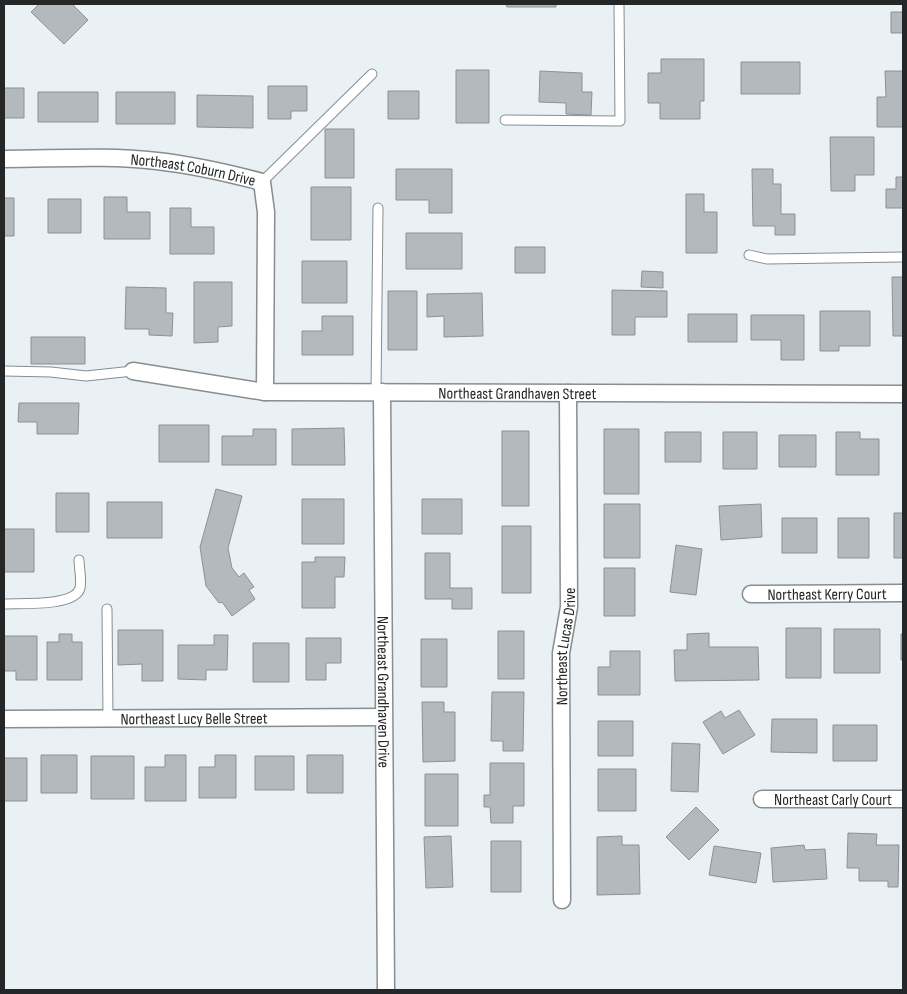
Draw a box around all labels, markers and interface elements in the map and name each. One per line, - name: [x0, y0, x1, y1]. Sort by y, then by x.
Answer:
- street label: Northeast Coburn Drive: [130, 151, 257, 191]
- street label: Northeast Grandhaven Street: [438, 385, 596, 404]
- street label: Northeast Kerry Court: [767, 585, 887, 605]
- street label: Northeast Lucas Drive: [553, 587, 580, 705]
- street label: Northeast Grandhaven Drive: [372, 616, 393, 768]
- street label: Northeast Lucy Belle Street: [120, 710, 268, 729]
- street label: Northeast Carly Court: [774, 791, 892, 810]

